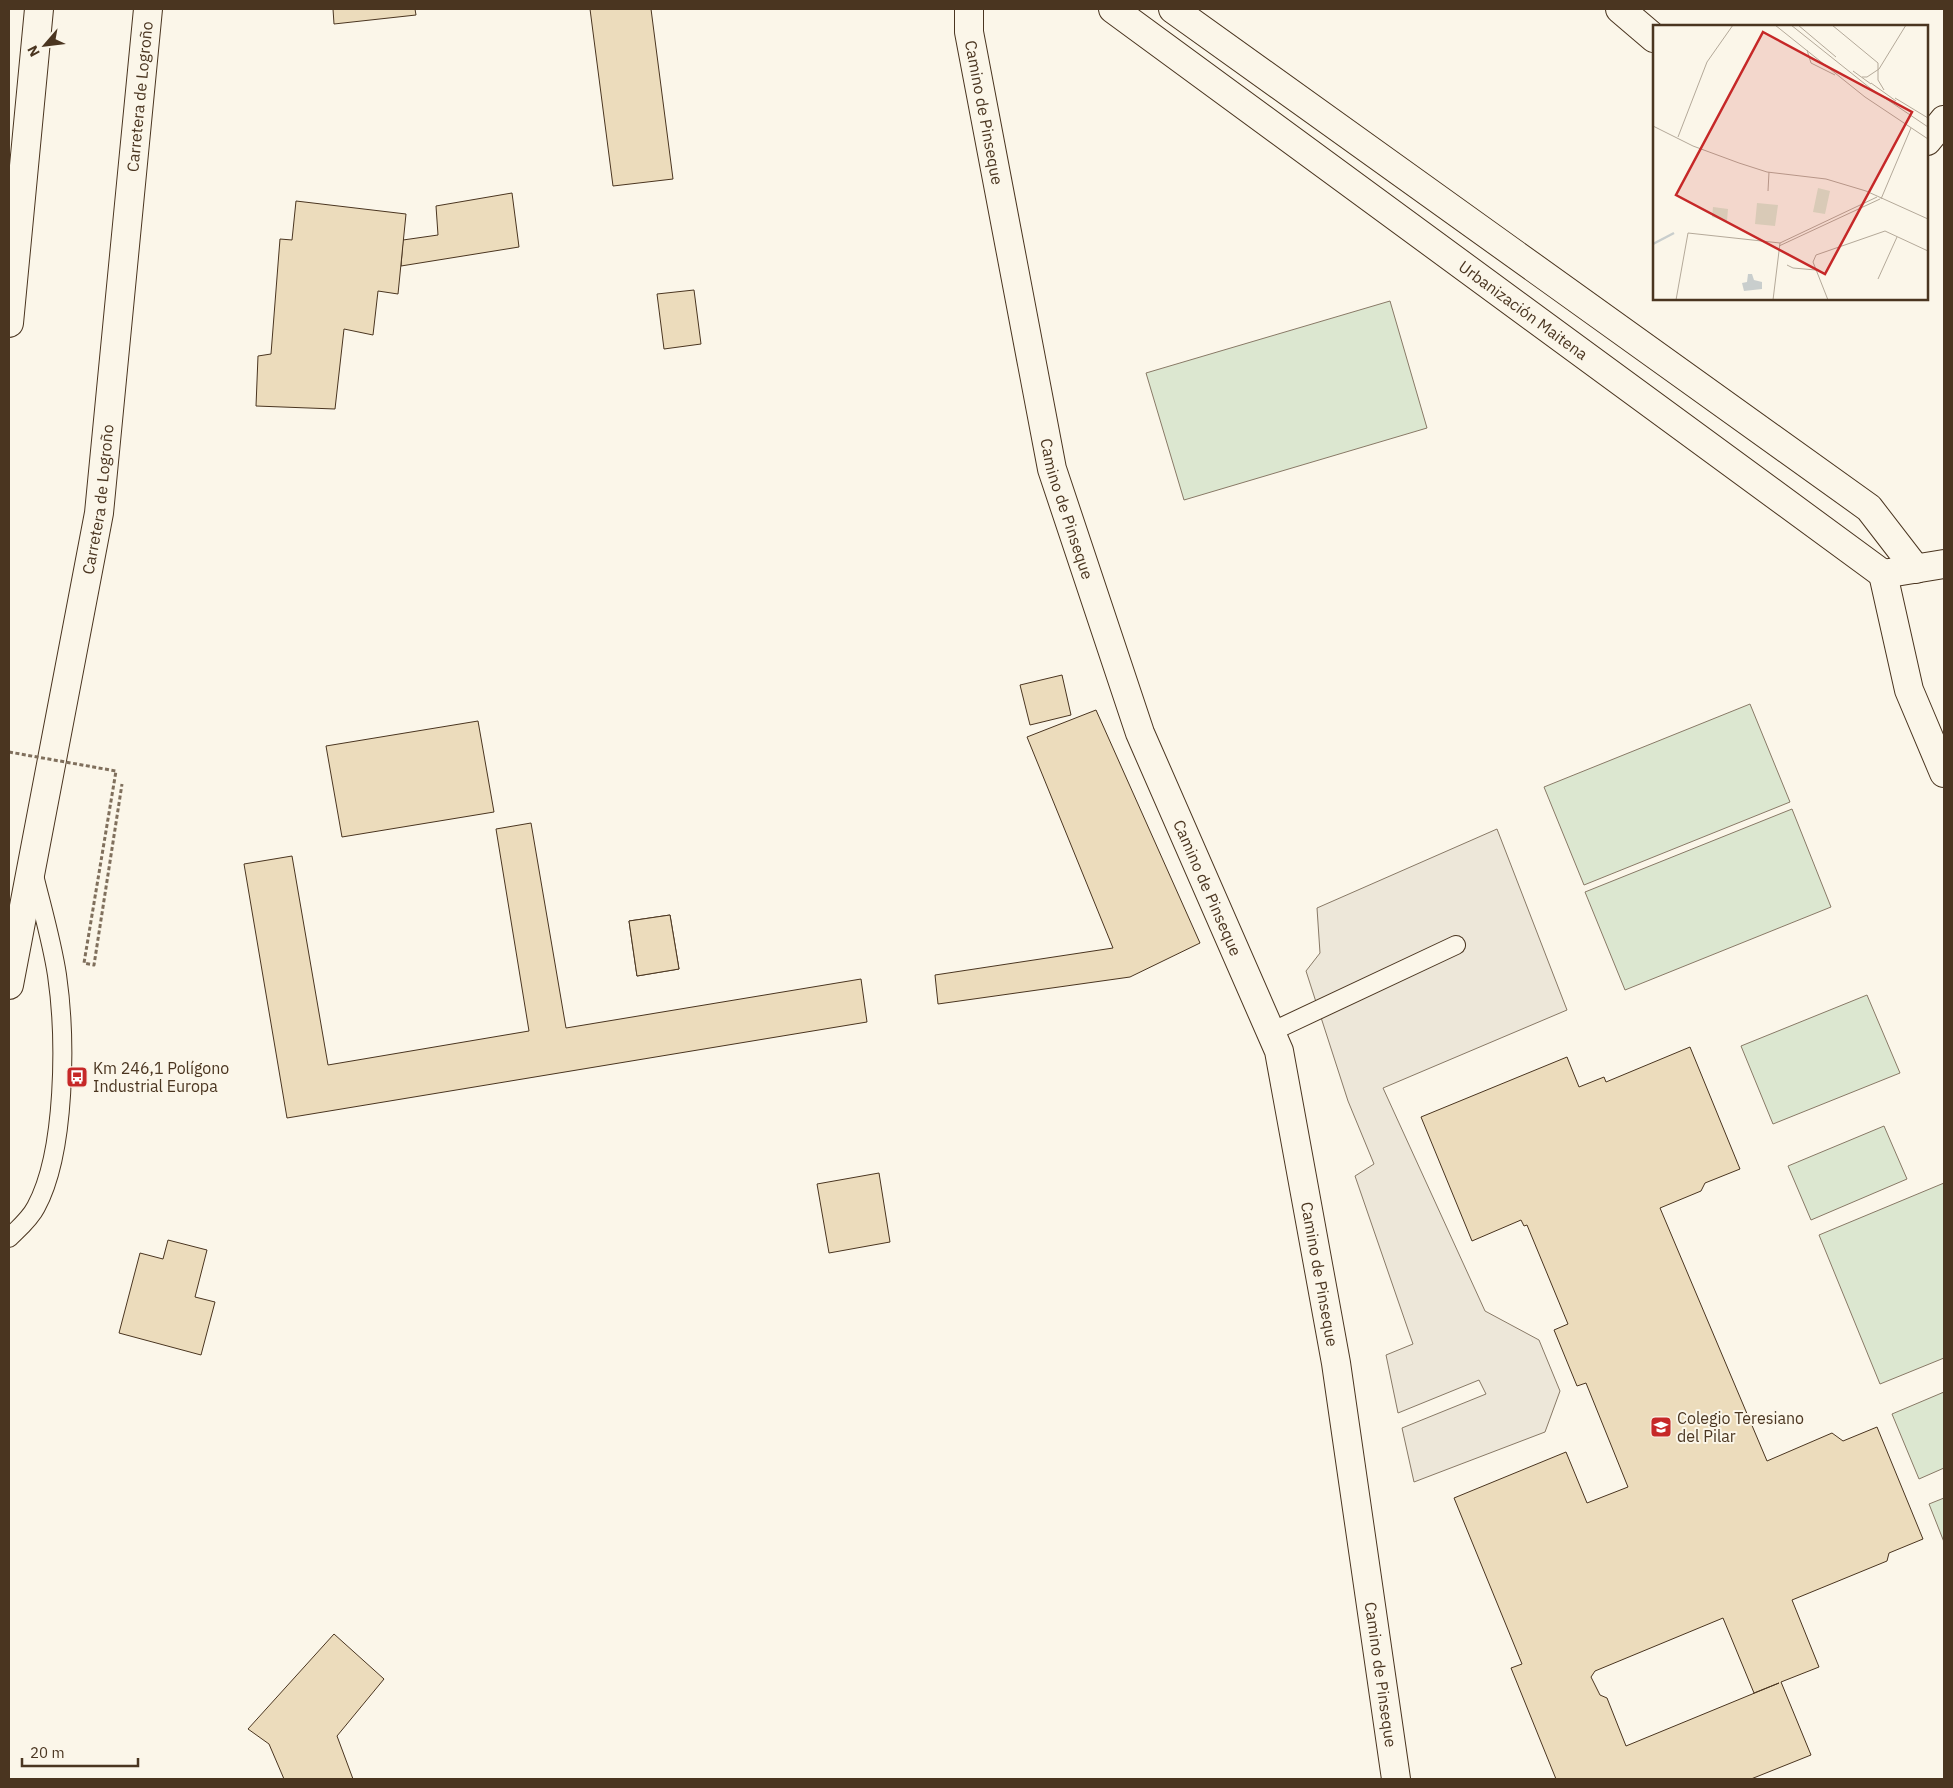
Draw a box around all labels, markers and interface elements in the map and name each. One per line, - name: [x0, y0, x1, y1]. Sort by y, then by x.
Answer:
- north arrow: [20, 20, 70, 70]
- street label: Carretera de Logroño: [122, 20, 157, 173]
- inset map: [1653, 25, 1928, 300]
- street label: Camino de Pinseque: [961, 39, 1008, 187]
- text: N: [23, 42, 44, 60]
- street label: Urbanización Maitena: [1455, 256, 1592, 364]
- street label: Carretera de Logroño: [78, 423, 118, 576]
- street label: Camino de Pinseque: [1036, 436, 1098, 582]
- street label: Camino de Pinseque: [1169, 817, 1246, 959]
- place label: Km 246,1 Polígono Industrial Europa: [93, 1058, 229, 1096]
- bus stop icon: Km 246,1 Polígono Industrial Europa: [65, 1065, 89, 1089]
- street label: Camino de Pinseque: [1297, 1200, 1343, 1348]
- place label: Colegio Teresiano del Pilar: [1677, 1408, 1804, 1446]
- school or university icon: Colegio Teresiano del Pilar: [1649, 1415, 1673, 1439]
- street label: Camino de Pinseque: [1361, 1600, 1401, 1749]
- scale bar: [22, 1736, 139, 1768]
- text: 20 m: [30, 1743, 65, 1762]

